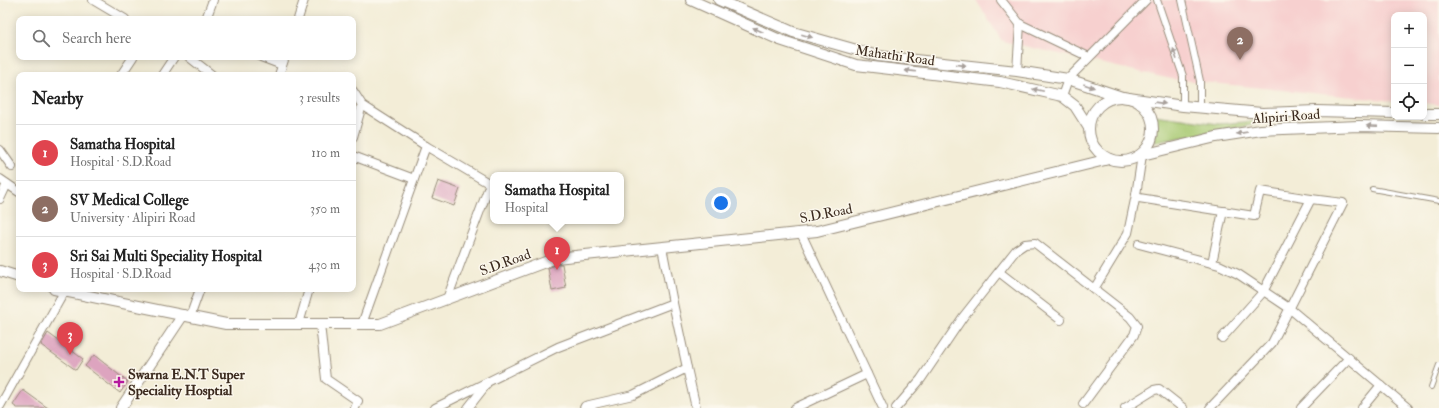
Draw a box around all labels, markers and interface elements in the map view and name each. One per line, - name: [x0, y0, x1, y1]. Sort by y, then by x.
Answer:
- map controls: [1391, 12, 1427, 120]
- button: +: [1391, 12, 1427, 48]
- search box: [16, 16, 356, 60]
- icon: search: [30, 27, 52, 49]
- one-way arrow: [753, 27, 764, 33]
- pin: 2: [1227, 27, 1253, 60]
- text: Search here: [62, 29, 131, 48]
- one-way arrow: [801, 33, 813, 39]
- street label: Mahathi Road: [854, 42, 936, 70]
- one-way arrow: [1172, 48, 1178, 60]
- button: −: [1391, 48, 1427, 84]
- one-way arrow: [955, 62, 968, 68]
- one-way arrow: [904, 68, 916, 75]
- one-way arrow: [1084, 83, 1096, 89]
- button: locate: [1391, 84, 1427, 120]
- one-way arrow: [1032, 87, 1044, 93]
- text: Nearby: [32, 88, 83, 109]
- text: 3 results: [299, 90, 340, 106]
- one-way arrow: [1154, 100, 1166, 106]
- street label: Alipiri Road: [1250, 106, 1321, 128]
- one-way arrow: [1365, 123, 1378, 129]
- one-way arrow: [1236, 130, 1248, 136]
- text: Samatha Hospital: [70, 135, 175, 154]
- text: 1: [43, 145, 47, 161]
- text: 110 m: [311, 145, 340, 161]
- text: Hospital · S.D.Road: [70, 154, 172, 170]
- popup: [490, 172, 624, 224]
- text: Samatha Hospital: [504, 181, 610, 200]
- text: SV Medical College: [70, 191, 189, 210]
- your location: [711, 193, 731, 213]
- text: Hospital: [504, 200, 548, 216]
- street label: S.D.Road: [798, 200, 854, 227]
- text: 2: [42, 201, 48, 217]
- text: 350 m: [310, 201, 340, 217]
- text: University · Alipiri Road: [70, 210, 195, 226]
- pin: 1: [544, 237, 570, 270]
- street label: S.D.Road: [477, 245, 533, 280]
- text: Sri Sai Multi Speciality Hospital: [70, 247, 262, 266]
- text: 3: [43, 257, 48, 273]
- text: 430 m: [309, 257, 340, 273]
- text: Hospital · S.D.Road: [70, 266, 172, 282]
- pin: 3: [57, 322, 83, 355]
- place label: Swarna E.N.T Super Speciality Hosptial: [128, 366, 245, 400]
- marker: Swarna E.N.T Super Speciality Hosptial: [113, 376, 125, 388]

